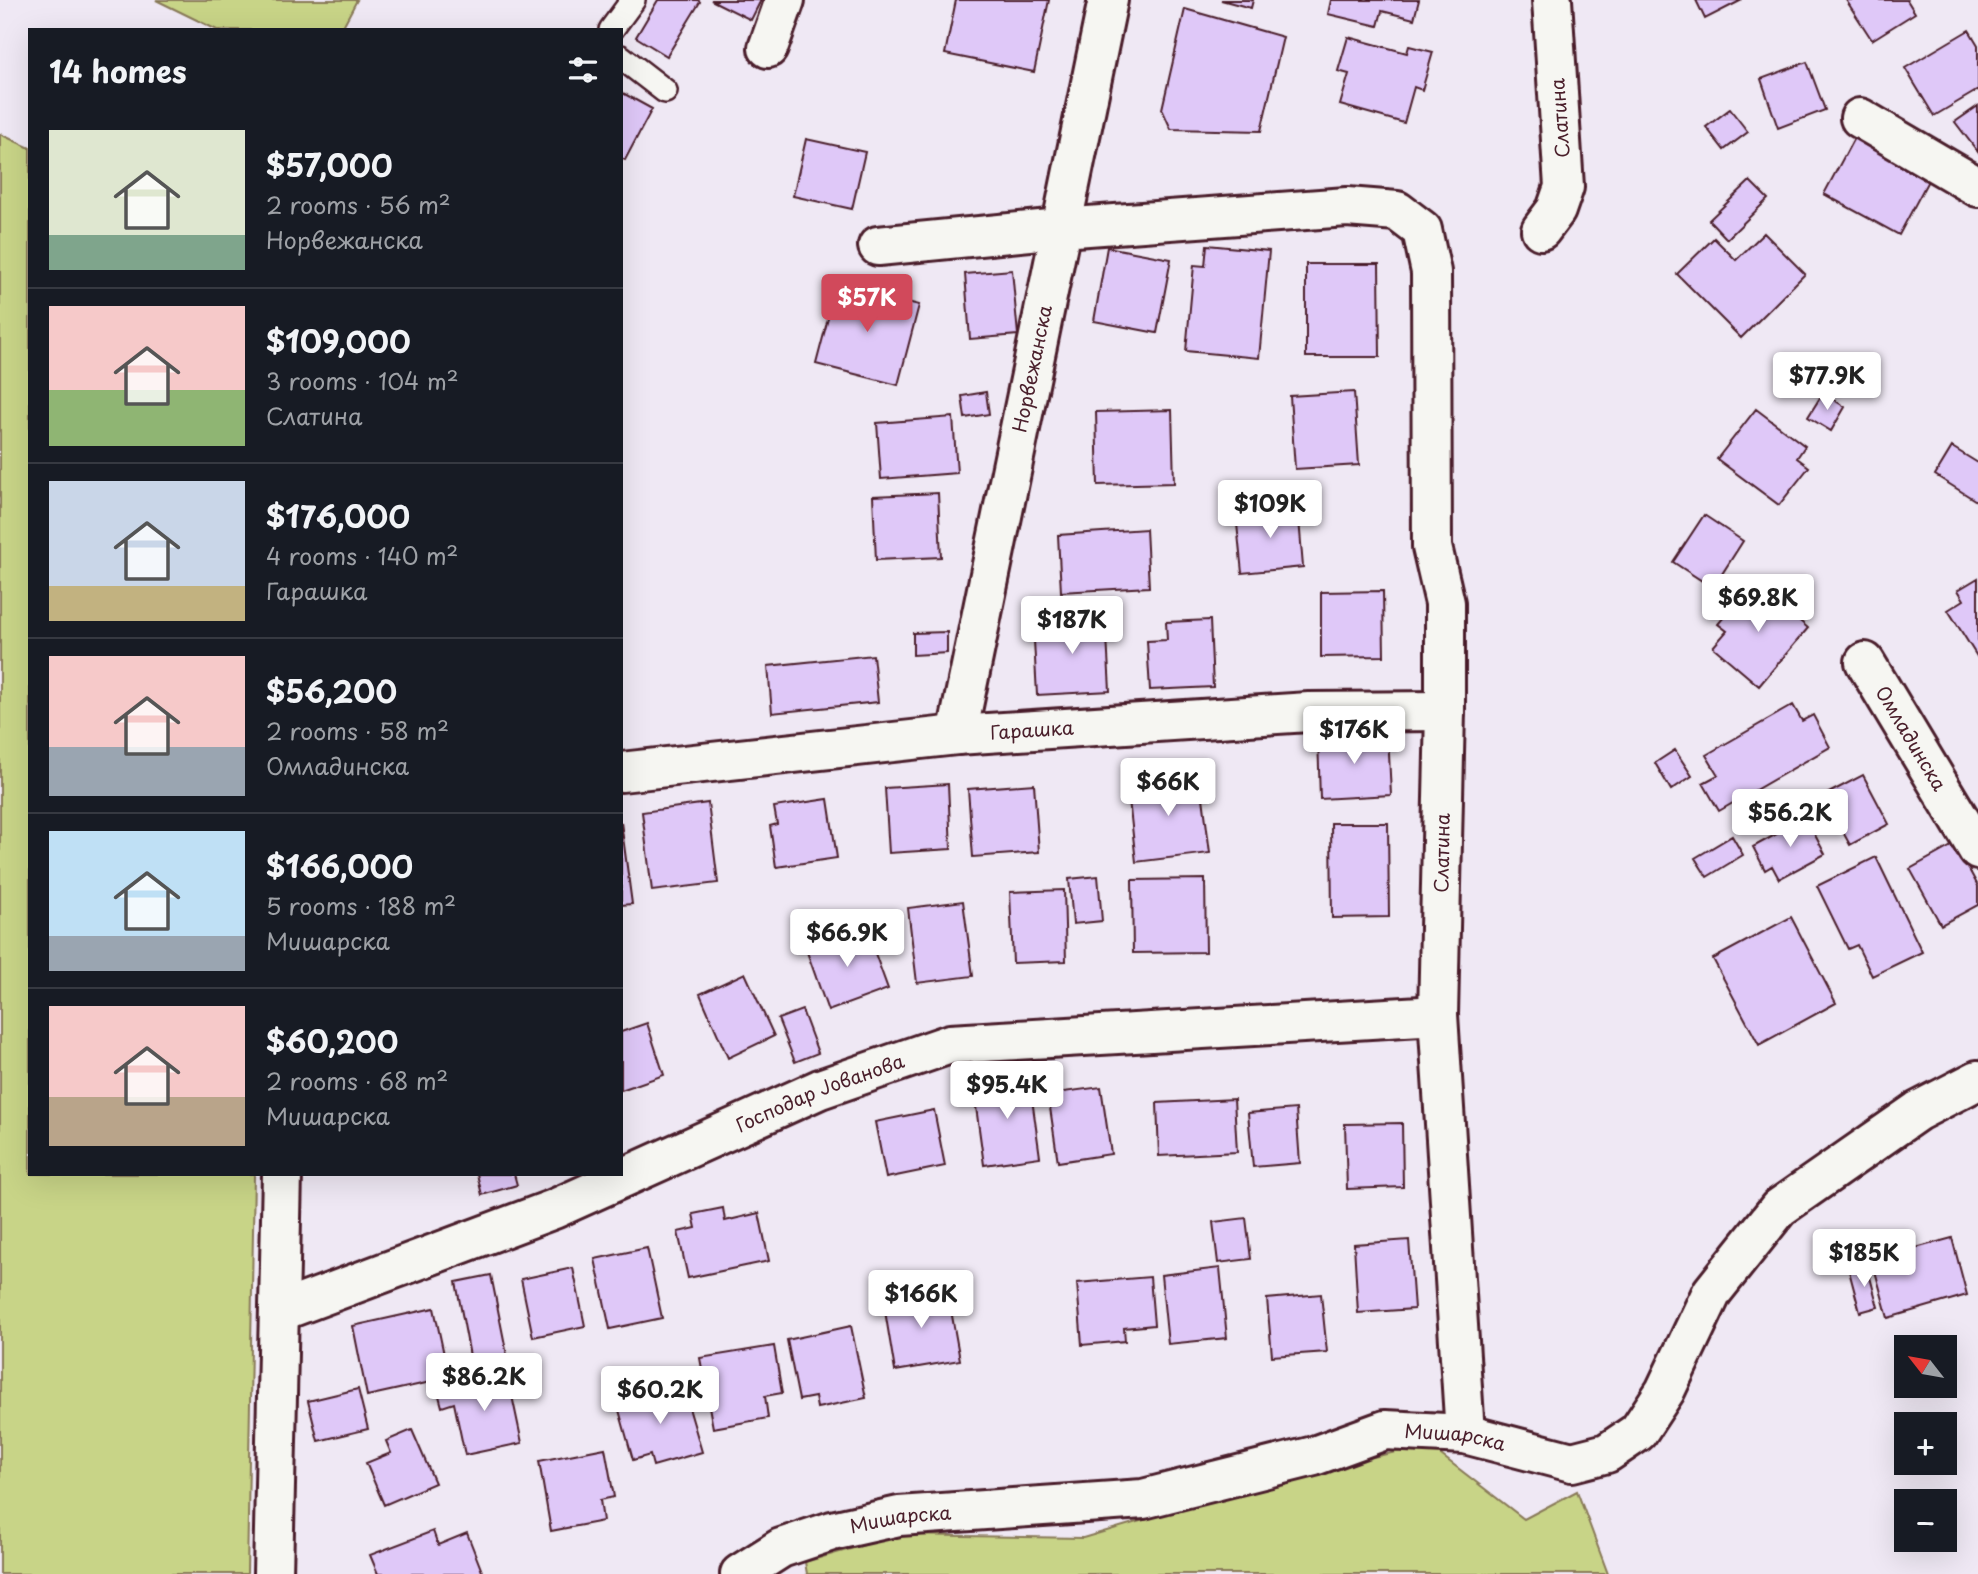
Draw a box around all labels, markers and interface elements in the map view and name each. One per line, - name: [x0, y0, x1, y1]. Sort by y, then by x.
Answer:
- text: 14 homes: [49, 48, 187, 93]
- icon: filters: [564, 51, 602, 89]
- street label: Слатина: [1542, 77, 1576, 159]
- text: $57,000: [266, 142, 393, 187]
- icon: home: [105, 158, 189, 242]
- text: 2 rooms · 56 m²: [266, 187, 451, 222]
- text: Норвежанска: [266, 222, 423, 257]
- pin: $57K: [826, 274, 908, 334]
- text: $57K: [837, 279, 897, 314]
- street label: Норвежанска: [1005, 302, 1058, 435]
- text: $109,000: [266, 318, 411, 363]
- icon: home: [105, 334, 189, 418]
- pin: $77.9K: [1770, 352, 1884, 412]
- text: $77.9K: [1789, 357, 1865, 392]
- text: 3 rooms · 104 m²: [266, 363, 459, 398]
- text: Слатина: [266, 398, 363, 433]
- pin: $109K: [1221, 480, 1319, 540]
- text: $109K: [1234, 485, 1306, 520]
- text: $176,000: [266, 493, 410, 538]
- icon: home: [105, 509, 189, 593]
- text: 4 rooms · 140 m²: [266, 538, 458, 573]
- text: Гарашка: [266, 573, 367, 608]
- pin: $69.8K: [1701, 574, 1815, 634]
- text: $69.8K: [1718, 579, 1798, 614]
- pin: $187K: [1023, 596, 1121, 656]
- text: $187K: [1037, 601, 1107, 636]
- text: $56,200: [266, 668, 397, 713]
- street label: Омладинска: [1869, 680, 1954, 796]
- icon: home: [105, 684, 189, 768]
- pin: $176K: [1305, 706, 1403, 766]
- text: $176K: [1319, 711, 1389, 746]
- street label: Гарашка: [989, 712, 1075, 746]
- text: 2 rooms · 58 m²: [266, 713, 449, 748]
- text: Омладинска: [266, 748, 409, 783]
- pin: $66K: [1127, 758, 1209, 818]
- text: $66K: [1136, 763, 1200, 798]
- pin: $56.2K: [1733, 790, 1847, 849]
- text: $56.2K: [1748, 794, 1832, 829]
- street label: Слатина: [1426, 813, 1456, 893]
- text: $166,000: [266, 843, 413, 888]
- icon: home: [105, 859, 189, 943]
- text: 5 rooms · 188 m²: [266, 888, 456, 923]
- pin: $66.9K: [790, 909, 904, 969]
- text: $66.9K: [806, 914, 888, 949]
- text: Мишарска: [266, 923, 390, 958]
- text: $60,200: [266, 1018, 398, 1063]
- icon: home: [105, 1034, 189, 1118]
- street label: Господар Јованова: [731, 1046, 908, 1138]
- pin: $95.4K: [950, 1062, 1064, 1121]
- text: 2 rooms · 68 m²: [266, 1063, 448, 1098]
- text: $95.4K: [966, 1066, 1048, 1101]
- text: Мишарска: [266, 1098, 390, 1133]
- pin: $185K: [1815, 1230, 1913, 1289]
- text: $185K: [1829, 1234, 1899, 1269]
- pin: $166K: [872, 1270, 970, 1330]
- text: $166K: [884, 1275, 958, 1310]
- north arrow: [1894, 1335, 1956, 1398]
- map controls: [1894, 1335, 1957, 1552]
- pin: $86.2K: [427, 1354, 541, 1413]
- text: $86.2K: [442, 1358, 526, 1393]
- pin: $60.2K: [603, 1366, 717, 1426]
- text: $60.2K: [617, 1371, 703, 1406]
- button: +: [1894, 1412, 1957, 1475]
- street label: Мишарска: [1404, 1416, 1509, 1457]
- button: −: [1894, 1489, 1957, 1552]
- street label: Мишарска: [847, 1497, 952, 1540]

